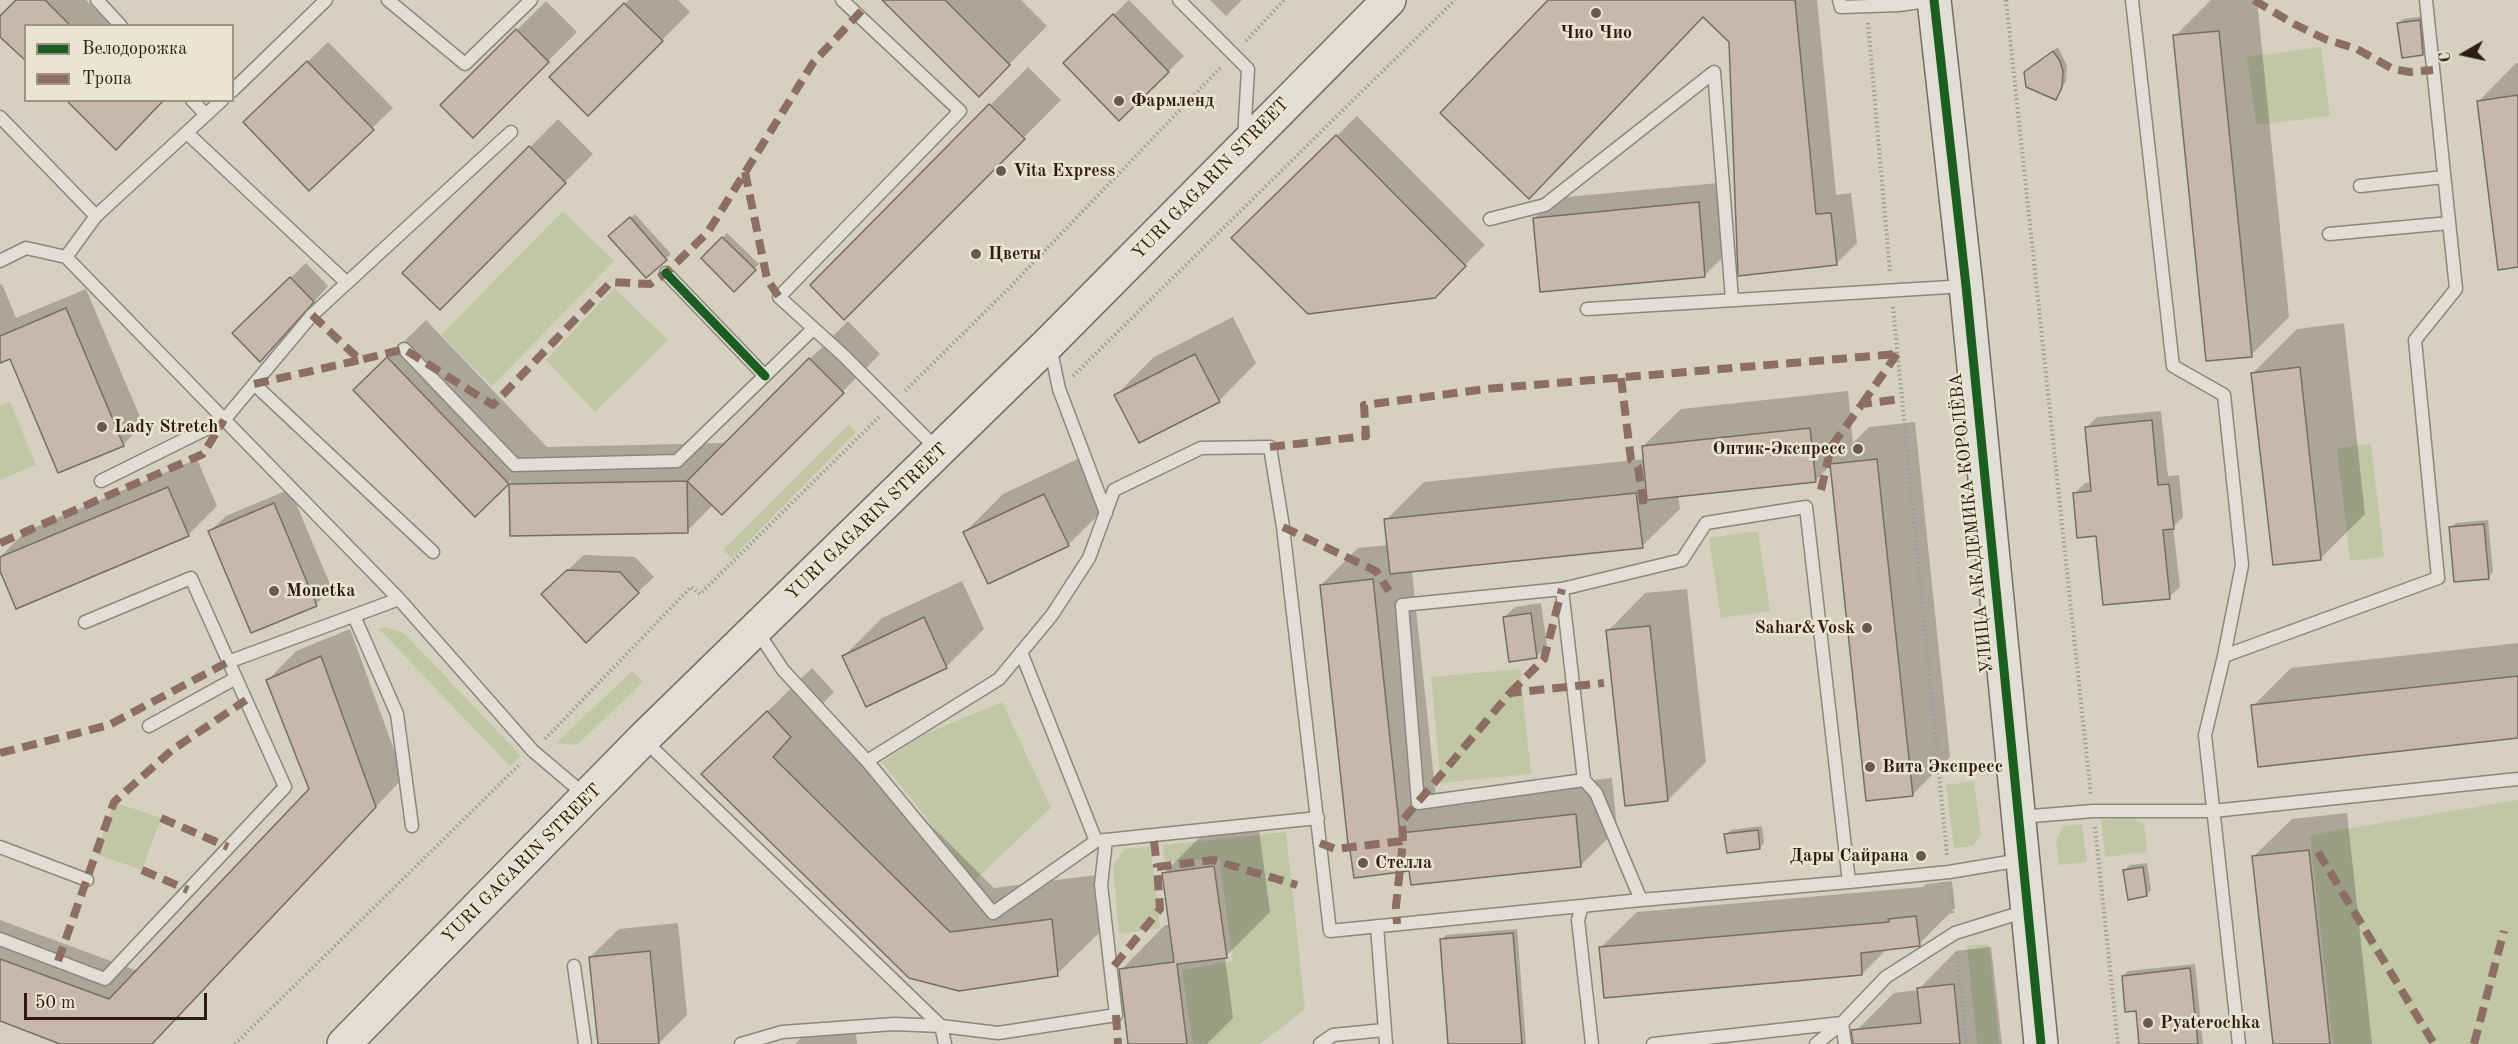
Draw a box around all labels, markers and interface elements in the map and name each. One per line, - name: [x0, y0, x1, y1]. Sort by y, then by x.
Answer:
- marker: Чио Чио: [1589, 6, 1603, 20]
- place label: Чио Чио: [1560, 22, 1632, 44]
- legend: [24, 24, 234, 102]
- north arrow: [2434, 24, 2494, 84]
- text: Велодорожка: [82, 40, 187, 58]
- text: С: [2437, 50, 2455, 63]
- text: Тропа: [82, 70, 132, 88]
- place label: Фармленд: [1131, 90, 1214, 112]
- street label: YURI GAGARIN STREET: [1128, 93, 1294, 265]
- marker: Фармленд: [1112, 94, 1126, 108]
- place label: Vita Express: [1013, 160, 1115, 182]
- marker: Vita Express: [994, 164, 1008, 178]
- place label: Цветы: [988, 243, 1041, 265]
- marker: Цветы: [969, 247, 983, 261]
- street label: УЛИЦА АКАДЕМИКА КОРОЛЁВА: [1945, 372, 1999, 674]
- place label: Lady Stretch: [114, 416, 218, 438]
- marker: Lady Stretch: [95, 420, 109, 434]
- place label: Оптик-Экспресс: [1713, 438, 1846, 460]
- street label: YURI GAGARIN STREET: [781, 439, 953, 605]
- marker: Оптик-Экспресс: [1851, 442, 1865, 456]
- place label: Monetka: [286, 580, 355, 602]
- marker: Monetka: [267, 584, 281, 598]
- place label: Sahar&Vosk: [1754, 617, 1855, 639]
- marker: Sahar&Vosk: [1860, 621, 1874, 635]
- place label: Вита Экспресс: [1882, 756, 2003, 778]
- marker: Вита Экспресс: [1863, 760, 1877, 774]
- street label: YURI GAGARIN STREET: [438, 780, 606, 948]
- place label: Дары Сайрана: [1790, 845, 1909, 867]
- marker: Дары Сайрана: [1914, 849, 1928, 863]
- place label: Стелла: [1375, 852, 1432, 874]
- marker: Стелла: [1356, 856, 1370, 870]
- scale bar: [27, 981, 210, 1019]
- text: 50 m: [35, 994, 75, 1012]
- place label: Pyaterochka: [2160, 1012, 2260, 1034]
- marker: Pyaterochka: [2141, 1016, 2155, 1030]

